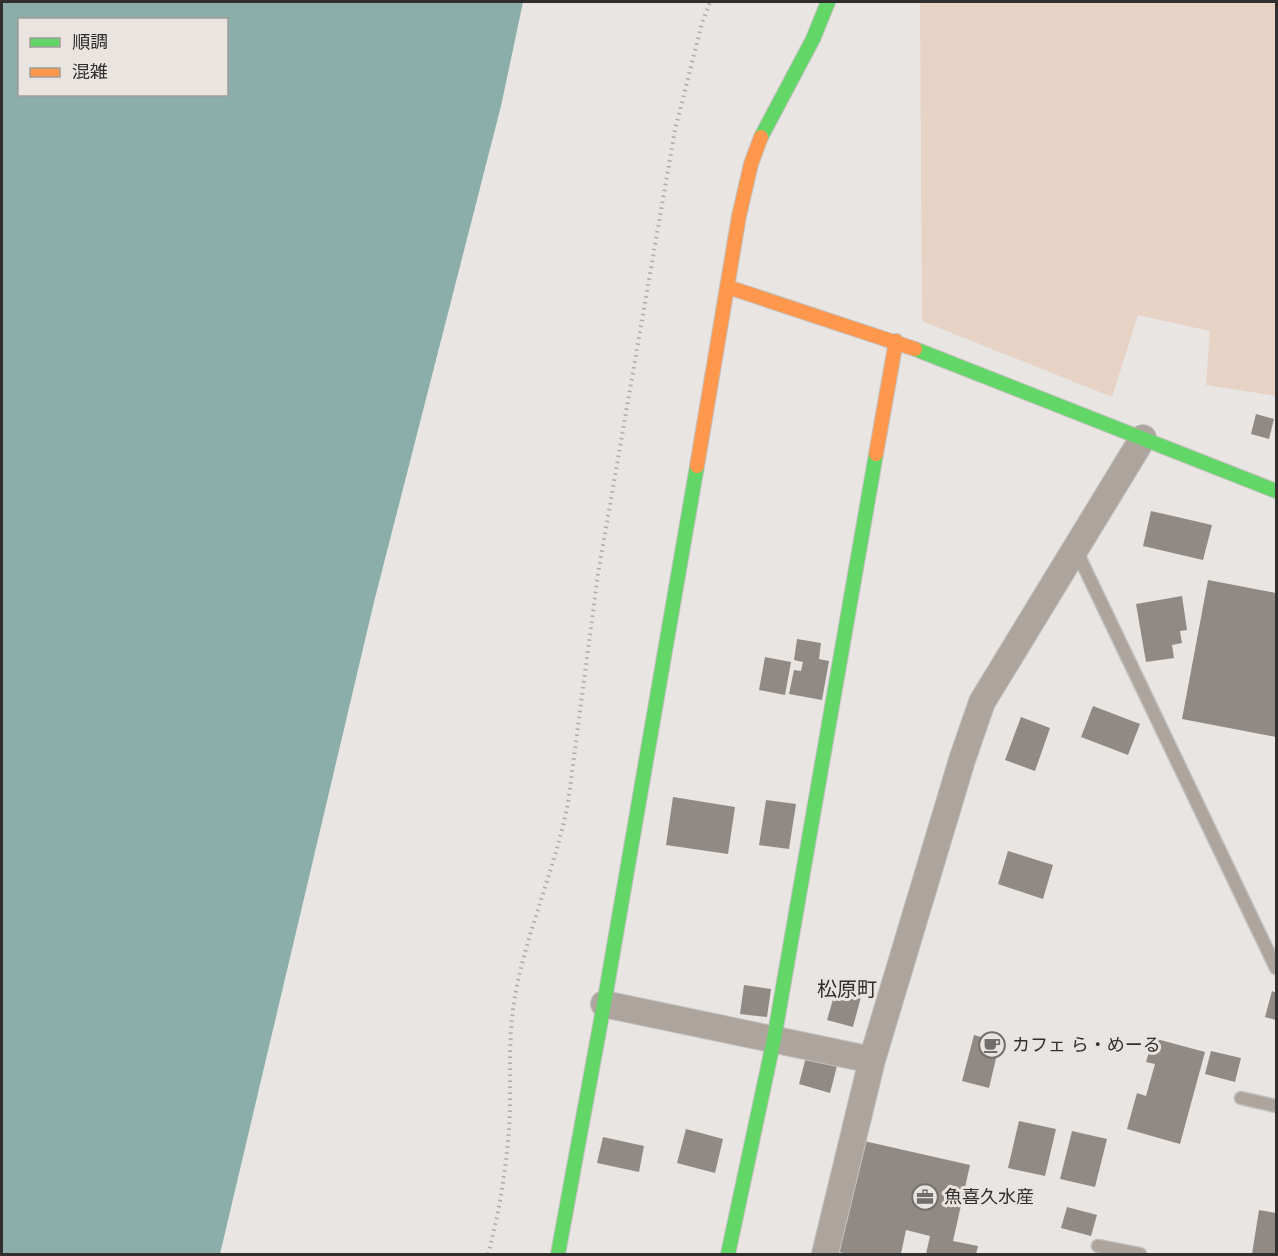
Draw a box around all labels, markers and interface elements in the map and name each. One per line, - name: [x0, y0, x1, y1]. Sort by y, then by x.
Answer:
- legend: [18, 18, 228, 96]
- text: 順調: [72, 29, 108, 54]
- text: 混雑: [72, 59, 108, 84]
- district label: 松原町: [817, 975, 877, 1003]
- cafe icon: カフェ ら・めーる: [977, 1030, 1007, 1060]
- place label: カフェ ら・めーる: [1012, 1032, 1161, 1057]
- office icon: 魚喜久水産: [910, 1182, 940, 1212]
- place label: 魚喜久水産: [944, 1184, 1034, 1209]

